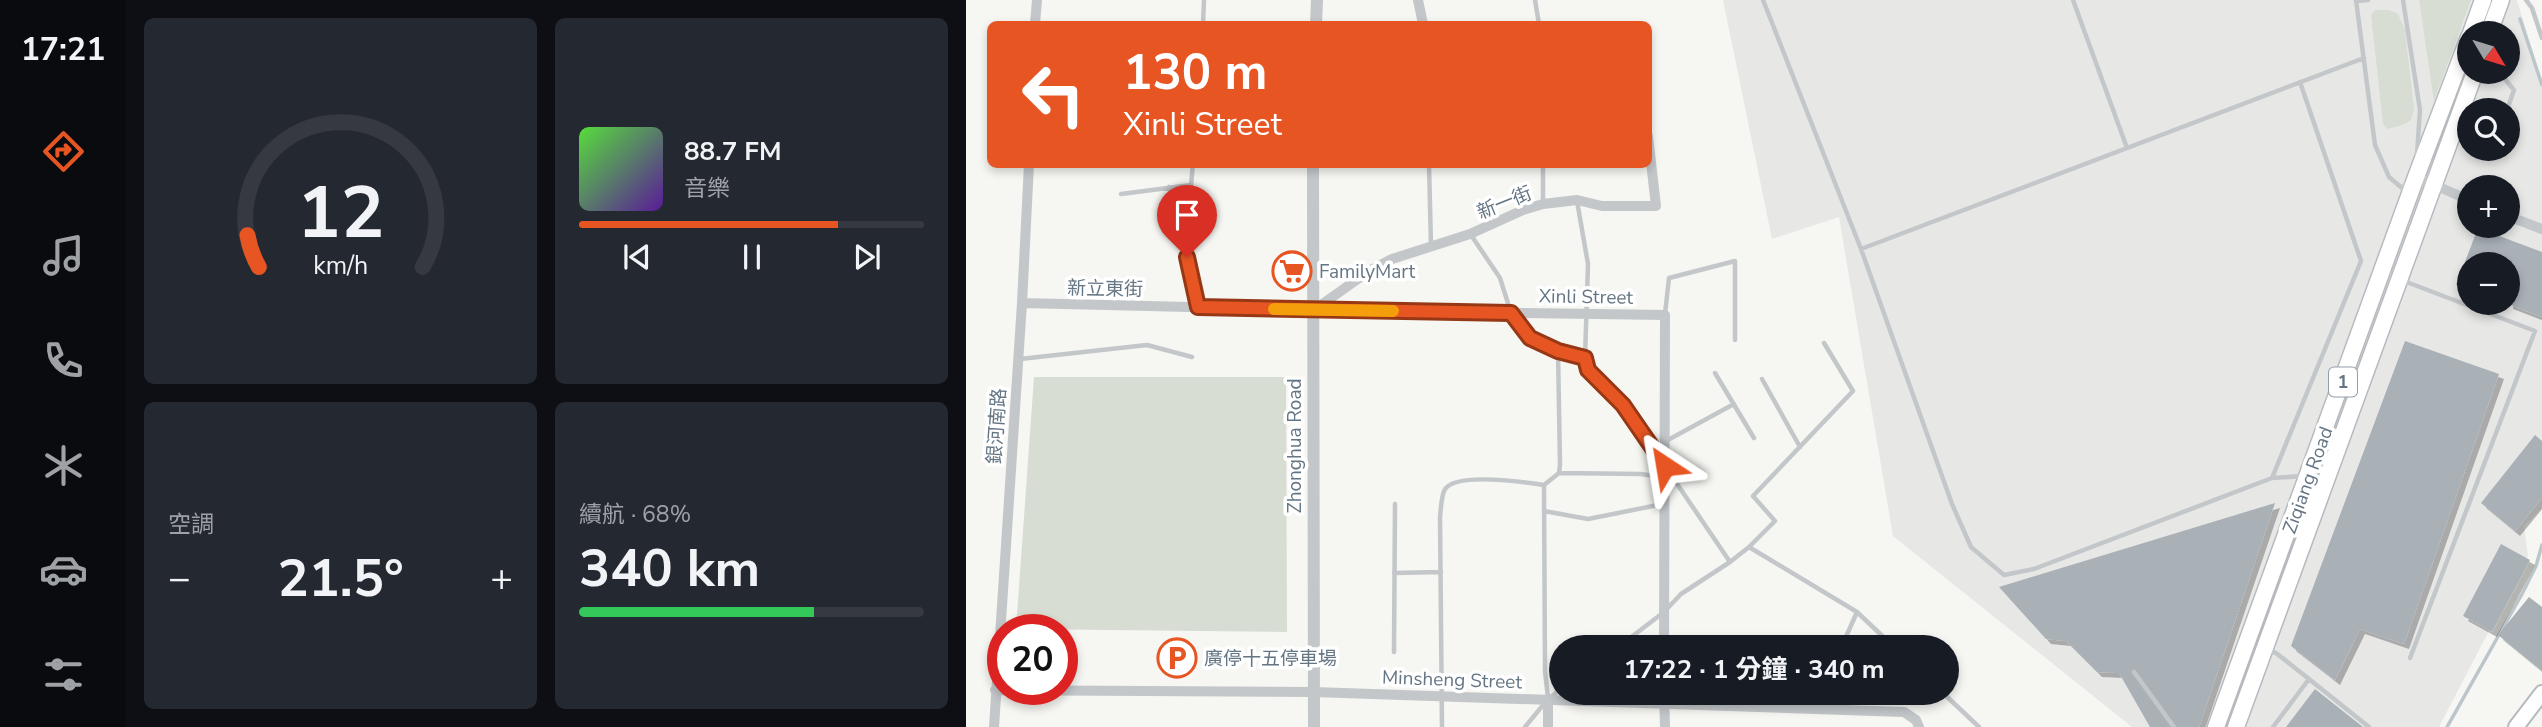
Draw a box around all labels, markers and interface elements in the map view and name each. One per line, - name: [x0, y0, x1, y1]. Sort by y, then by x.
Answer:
- north arrow: [2457, 21, 2520, 84]
- map controls: [2457, 21, 2520, 315]
- text: 17:21: [21, 28, 105, 71]
- text: 130 m: [1123, 39, 1267, 106]
- icon: left: [1008, 49, 1099, 140]
- button: search: [2457, 98, 2520, 161]
- text: Xinli Street: [1123, 103, 1282, 146]
- icon: directions: [39, 127, 88, 176]
- text: 88.7 FM: [684, 134, 781, 169]
- text: 12: [297, 164, 384, 264]
- text: 音樂: [684, 173, 730, 204]
- button: +: [2457, 175, 2520, 238]
- street label: 新一街: [1473, 180, 1536, 226]
- pin: [1157, 185, 1217, 257]
- icon: arrive: [1168, 196, 1206, 234]
- icon: music: [39, 231, 88, 280]
- icon: previous: [618, 238, 656, 276]
- icon: pause: [733, 238, 771, 276]
- icon: next: [848, 238, 886, 276]
- text: km/h: [313, 249, 368, 283]
- supermarket icon: FamilyMart: [1271, 250, 1313, 292]
- button: −: [2457, 252, 2520, 315]
- place label: FamilyMart: [1319, 259, 1416, 285]
- street label: 新立東街: [1067, 275, 1143, 303]
- street label: Xinli Street: [1539, 283, 1634, 311]
- icon: phone: [39, 336, 88, 385]
- road number: 1: [2329, 368, 2357, 396]
- street label: Zhonghua Road: [1282, 378, 1308, 514]
- street label: 銀河南路: [981, 387, 1013, 465]
- street label: Ziqiang Road: [2277, 423, 2339, 537]
- position arrow: [1628, 429, 1702, 503]
- icon: climate: [39, 441, 88, 490]
- text: 續航 · 68%: [579, 499, 691, 530]
- text: 空調: [168, 509, 214, 540]
- text: 340 km: [579, 533, 760, 604]
- text: 21.5°: [277, 543, 404, 614]
- icon: car: [39, 545, 88, 594]
- text: −: [168, 553, 191, 604]
- text: +: [490, 553, 513, 604]
- speed limit sign: 20: [987, 614, 1078, 705]
- parking icon: 廣停十五停車場: [1156, 637, 1198, 679]
- place label: 廣停十五停車場: [1204, 646, 1337, 672]
- icon: filters: [39, 650, 88, 699]
- text: 17:22 · 1 分鐘 · 340 m: [1623, 652, 1885, 687]
- street label: Minsheng Street: [1381, 665, 1523, 695]

